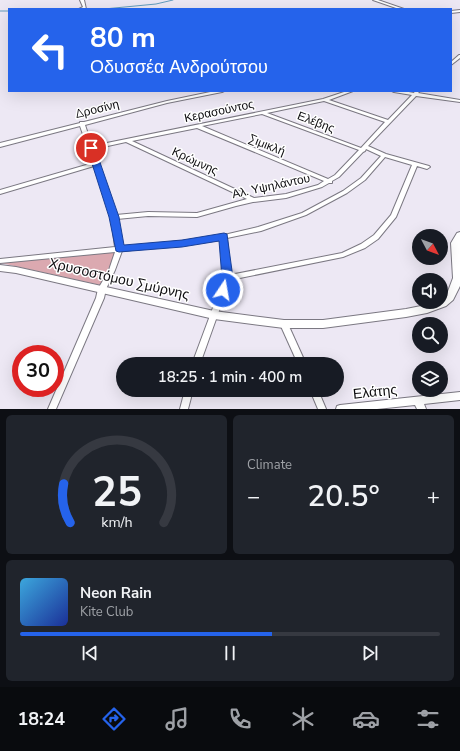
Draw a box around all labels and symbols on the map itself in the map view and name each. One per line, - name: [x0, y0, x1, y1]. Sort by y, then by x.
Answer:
- street label: Δροσίνη: [73, 96, 121, 122]
- street label: Κερασούντος: [183, 96, 255, 126]
- street label: Ελέβης: [295, 108, 337, 136]
- street label: Σιμικλή: [246, 130, 288, 160]
- pin: [74, 131, 108, 165]
- street label: Κρώμνης: [169, 143, 221, 179]
- street label: Αλ. Υψηλάντου: [230, 170, 312, 202]
- north arrow: [412, 229, 448, 265]
- street label: Χρυσοστόμου Σμύρνης: [47, 254, 191, 304]
- position arrow: [202, 269, 244, 311]
- speed limit sign: 30: [12, 345, 64, 397]
- street label: Ελάτης: [352, 380, 398, 404]

